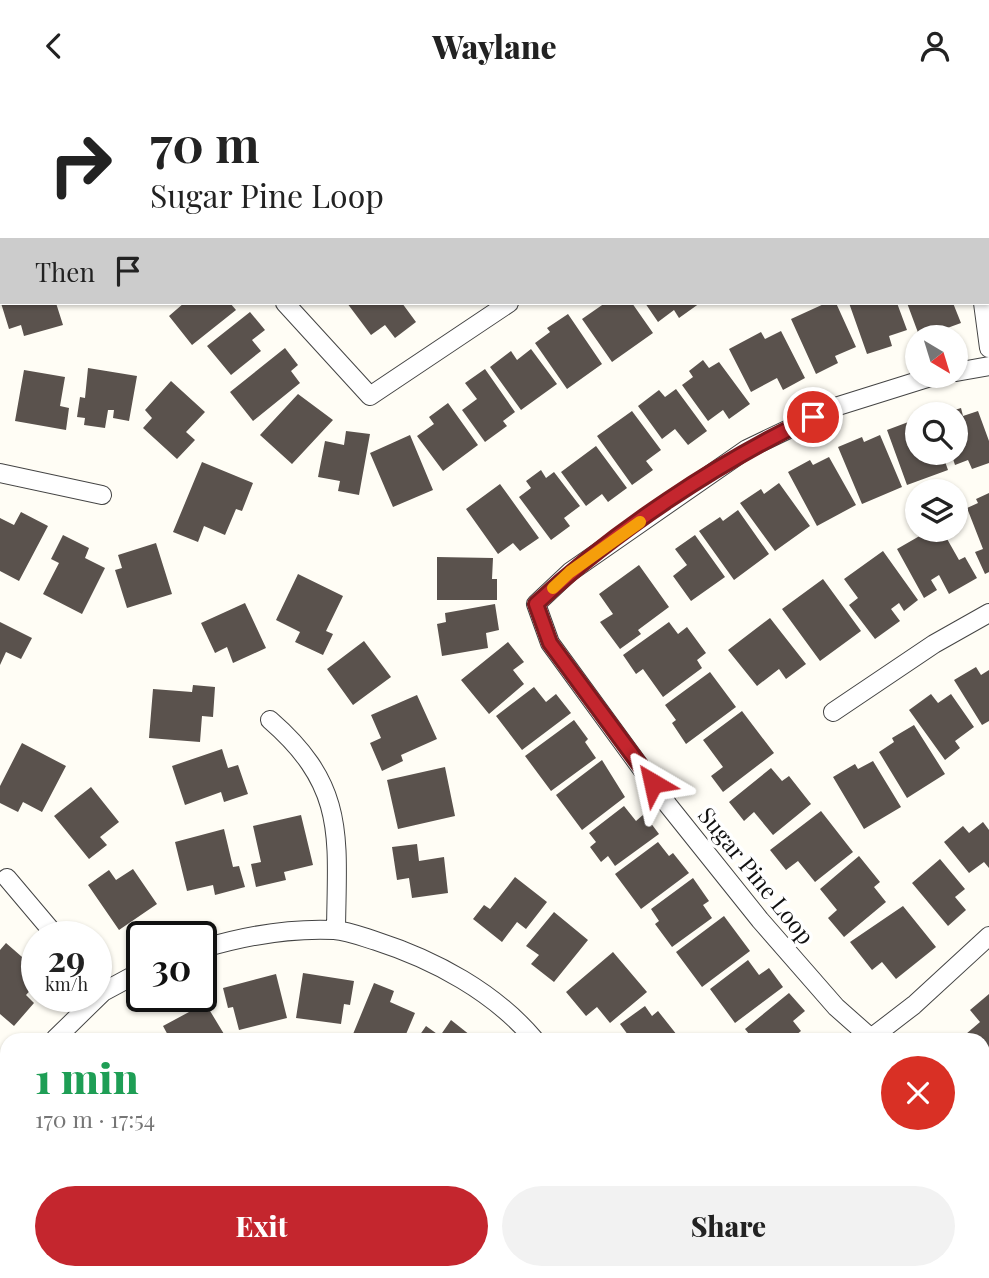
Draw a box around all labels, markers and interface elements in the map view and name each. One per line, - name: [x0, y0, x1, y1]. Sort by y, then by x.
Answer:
- text: Waylane: [432, 24, 557, 67]
- icon: back: [35, 27, 73, 65]
- icon: person: [916, 27, 954, 65]
- text: 70 m: [150, 110, 260, 175]
- icon: right: [35, 119, 126, 210]
- text: Sugar Pine Loop: [150, 173, 384, 216]
- icon: arrive: [109, 252, 147, 290]
- text: Then: [35, 254, 95, 289]
- north arrow: [905, 325, 968, 389]
- map controls: [905, 325, 968, 542]
- pin: [783, 387, 843, 447]
- icon: arrive: [794, 398, 832, 436]
- button: search: [905, 402, 968, 465]
- button: layers: [905, 479, 968, 542]
- position arrow: [616, 746, 690, 820]
- street label: Sugar Pine Loop: [692, 800, 822, 950]
- speed limit sign: 30: [126, 921, 217, 1012]
- text: 29: [48, 934, 85, 981]
- text: km/h: [45, 972, 88, 996]
- text: 1 min: [35, 1049, 139, 1105]
- button: close: [881, 1056, 955, 1130]
- text: 170 m · 17:54: [35, 1103, 155, 1134]
- button: Exit: [35, 1186, 488, 1266]
- button: Share: [502, 1186, 955, 1266]

